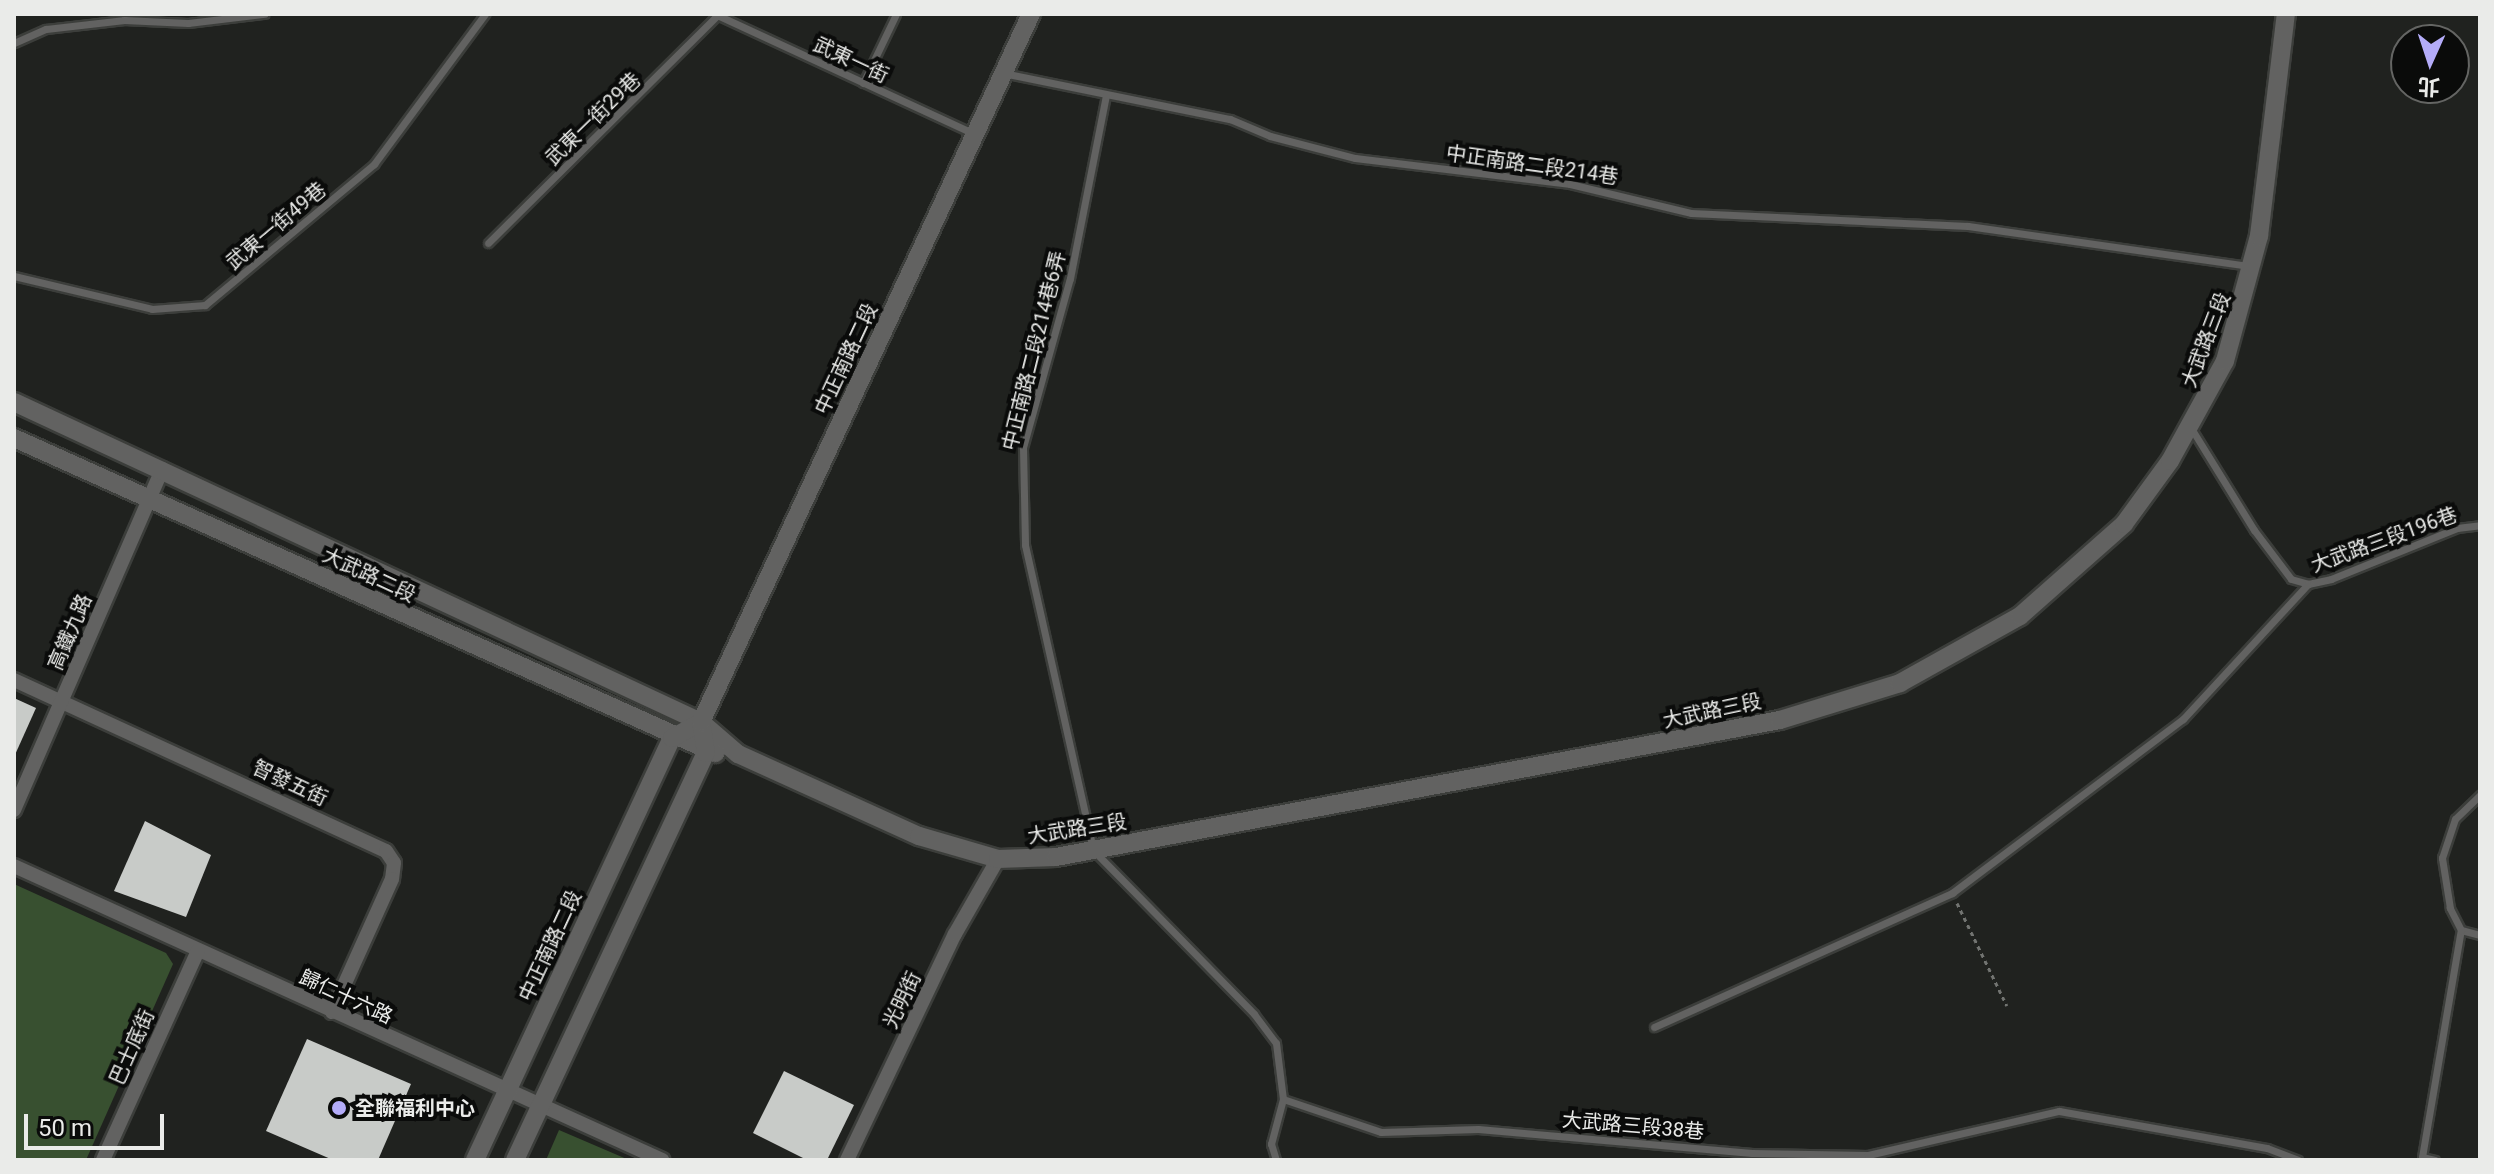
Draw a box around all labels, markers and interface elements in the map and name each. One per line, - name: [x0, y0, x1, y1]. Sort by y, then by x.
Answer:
- north arrow: [2390, 24, 2470, 104]
- street label: 武東一街: [810, 32, 892, 88]
- street label: 武東一街29巷: [541, 68, 645, 170]
- text: 北: [2417, 73, 2440, 100]
- street label: 中正南路二段214巷: [1444, 141, 1620, 189]
- street label: 武東一街49巷: [221, 177, 331, 275]
- street label: 中正南路二段214巷6弄: [998, 249, 1070, 453]
- street label: 大武路三段: [2177, 289, 2235, 391]
- street label: 中正南路二段: [810, 300, 882, 418]
- street label: 大武路三段196巷: [2308, 502, 2460, 578]
- street label: 大武路二段: [319, 543, 419, 607]
- street label: 高鐵九路: [43, 590, 97, 674]
- street label: 大武路三段: [1661, 689, 1763, 733]
- street label: 智發五街: [249, 755, 331, 811]
- street label: 大武路三段: [1026, 809, 1128, 849]
- street label: 中正南路二段: [514, 887, 586, 1005]
- street label: 歸仁十六路: [296, 965, 396, 1029]
- street label: 光明街: [878, 968, 926, 1032]
- street label: 巴士底街: [105, 1006, 159, 1088]
- place label: 全聯福利中心: [355, 1096, 475, 1120]
- scale bar: [28, 1098, 168, 1148]
- marker: 全聯福利中心: [330, 1099, 348, 1117]
- street label: 大武路三段38巷: [1561, 1108, 1705, 1144]
- text: 50 m: [38, 1114, 92, 1142]

